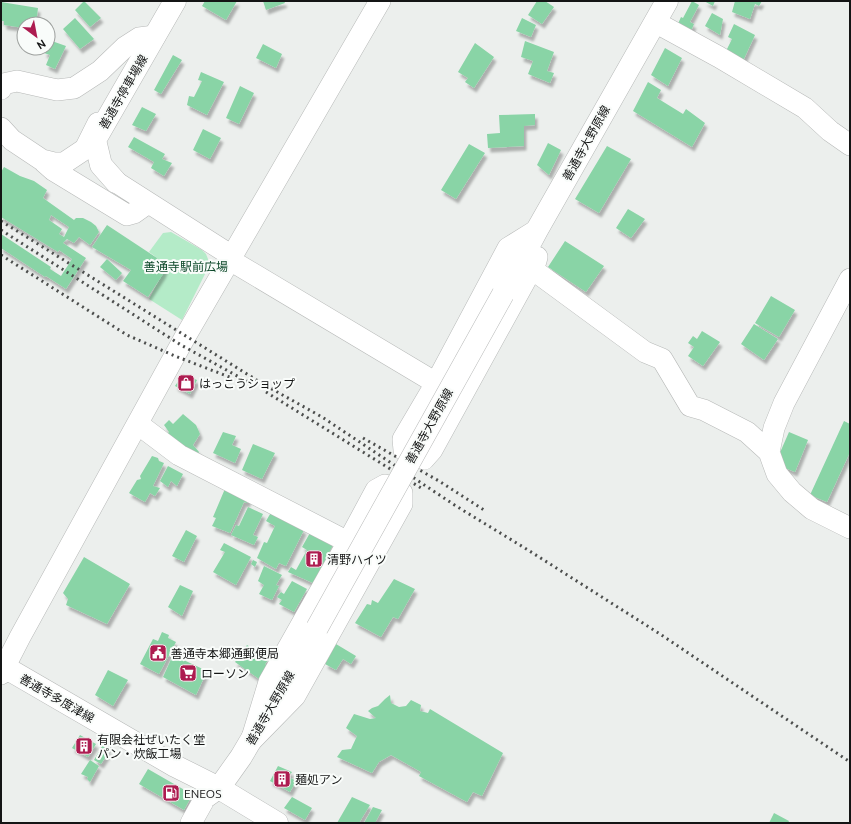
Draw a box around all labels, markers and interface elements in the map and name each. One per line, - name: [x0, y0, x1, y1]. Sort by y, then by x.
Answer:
- north arrow: [16, 16, 56, 56]
- text: N: [35, 37, 48, 52]
- street label: 善通寺停車場線: [96, 52, 150, 132]
- street label: 善通寺大野原線: [560, 103, 612, 183]
- park label: 善通寺駅前広場: [144, 260, 228, 273]
- shop icon: はっこうショップ: [176, 373, 196, 393]
- place label: はっこうショップ: [199, 377, 295, 390]
- street label: 善通寺大野原線: [403, 386, 455, 466]
- building icon: 清野ハイツ: [304, 549, 324, 569]
- place label: 清野ハイツ: [327, 553, 387, 566]
- public building icon: 善通寺本郷通郵便局: [148, 643, 168, 663]
- place label: 善通寺本郷通郵便局: [171, 647, 279, 660]
- supermarket icon: ローソン: [178, 663, 198, 683]
- place label: ローソン: [201, 667, 249, 680]
- street label: 善通寺大野原線: [243, 668, 297, 748]
- street label: 善通寺多度津線: [17, 671, 97, 725]
- place label: 有限会社ぜいたく堂 パン・炊飯工場: [97, 733, 205, 760]
- building icon: 有限会社ぜいたく堂 パン・炊飯工場: [74, 736, 94, 756]
- building icon: 麺処アン: [272, 769, 292, 789]
- place label: 麺処アン: [295, 773, 343, 786]
- fuel station icon: ENEOS: [161, 783, 181, 803]
- place label: ENEOS: [184, 787, 221, 800]

